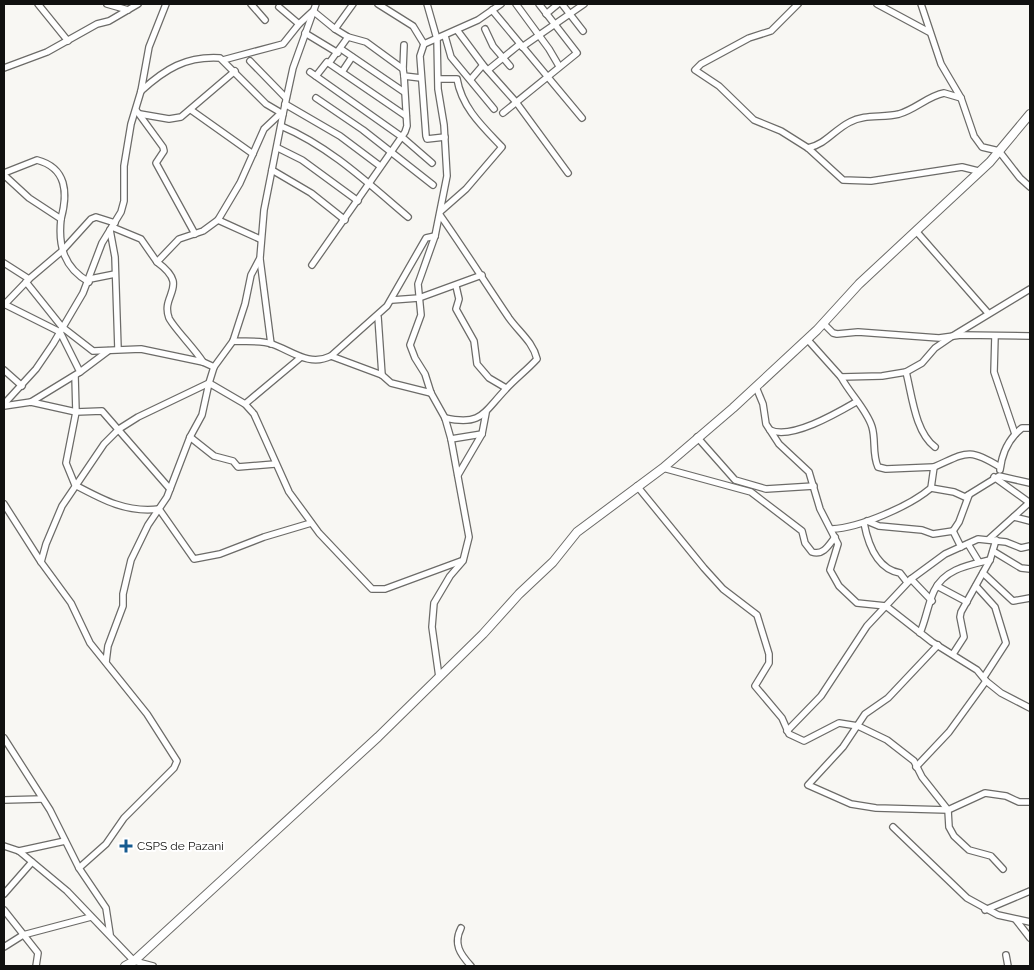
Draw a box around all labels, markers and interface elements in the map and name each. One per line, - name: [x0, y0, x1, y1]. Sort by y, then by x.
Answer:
- marker: CSPS de Pazani: [119, 839, 133, 853]
- place label: CSPS de Pazani: [137, 839, 224, 853]

